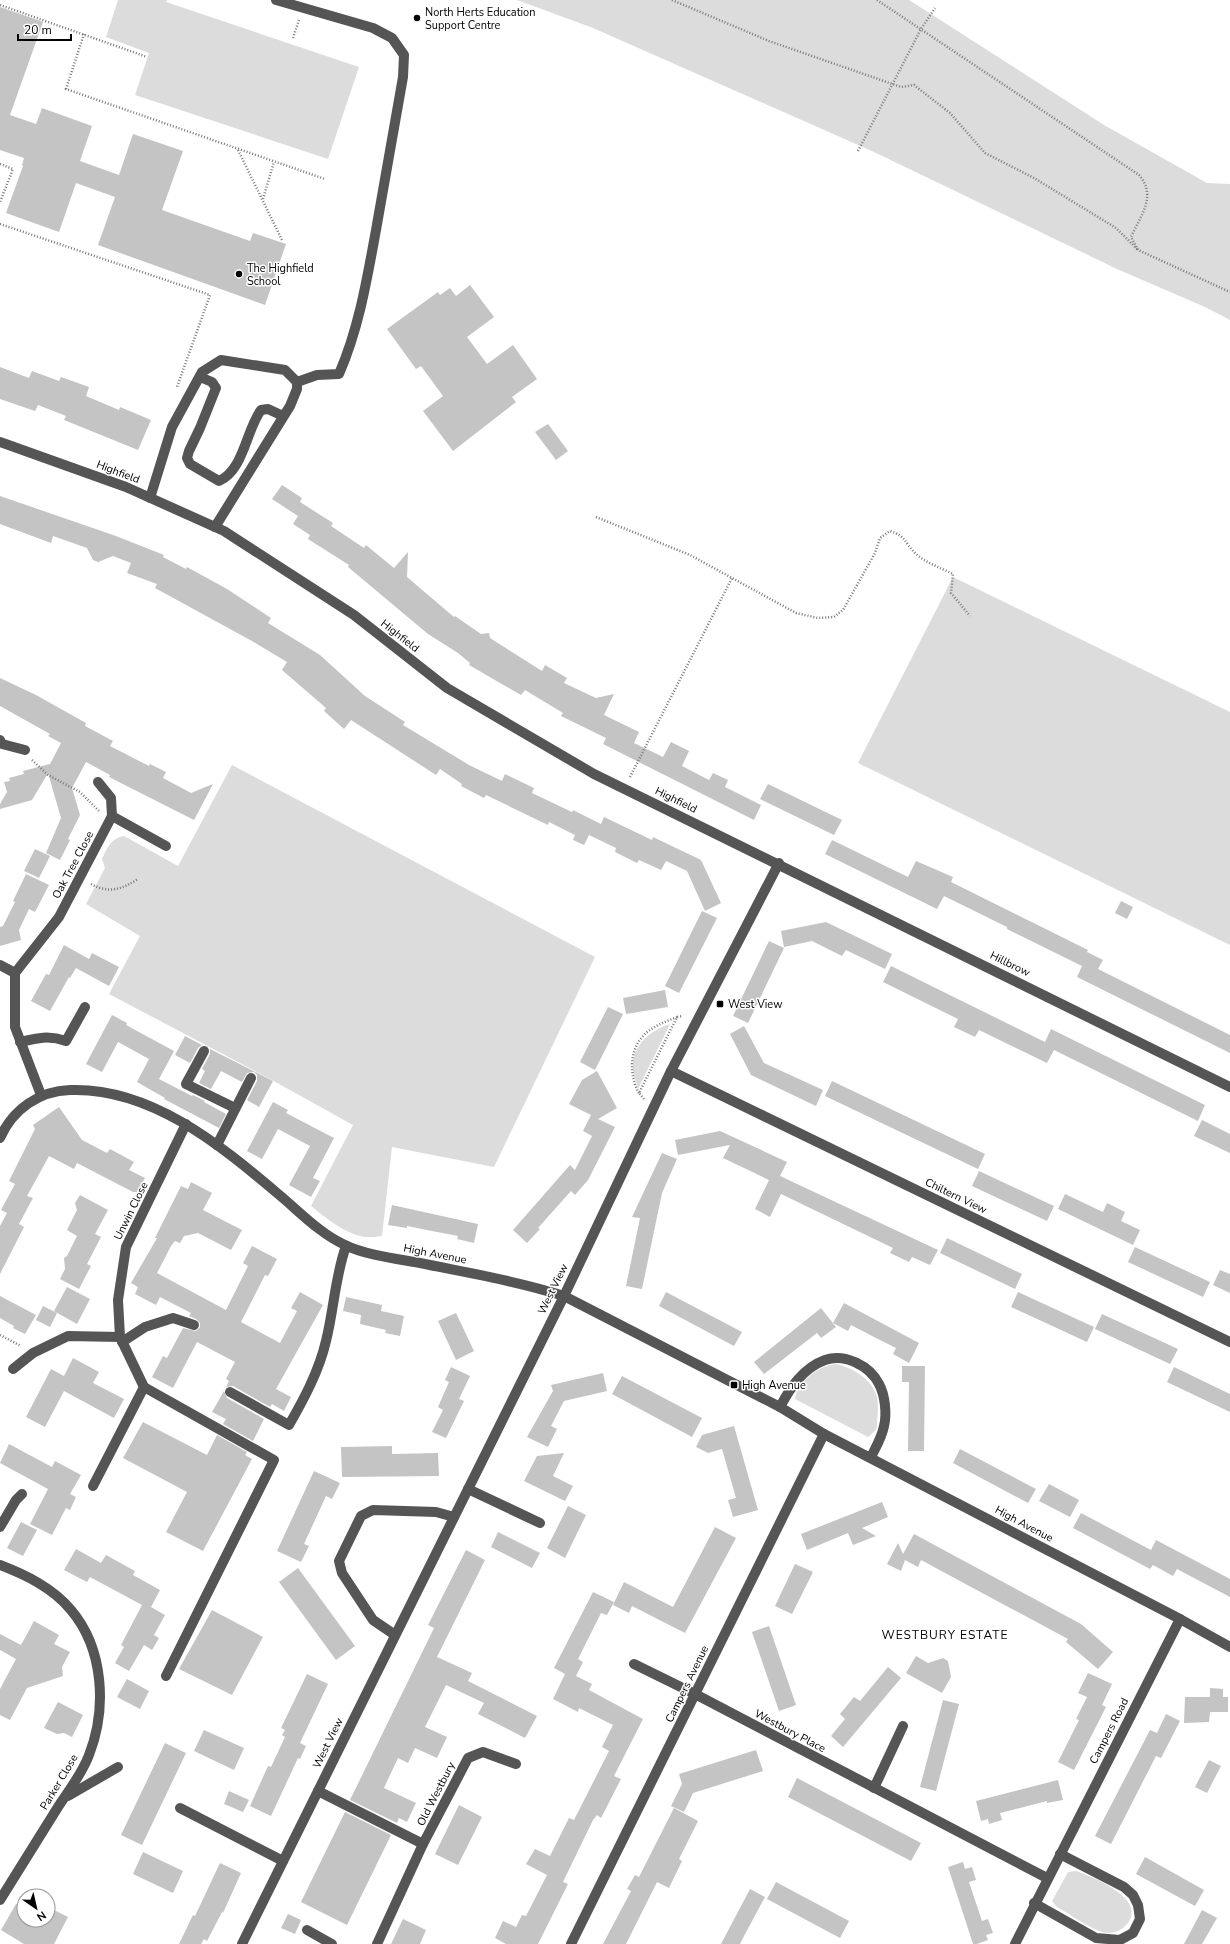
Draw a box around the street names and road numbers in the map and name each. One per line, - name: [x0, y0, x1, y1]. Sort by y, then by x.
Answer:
- street label: Highfield: [94, 457, 142, 487]
- street label: Highfield: [378, 616, 422, 656]
- street label: Highfield: [652, 783, 700, 817]
- street label: Oak Tree Close: [49, 828, 97, 901]
- street label: Hillbrow: [987, 948, 1033, 980]
- street label: Chiltern View: [923, 1175, 989, 1217]
- street label: Unwin Close: [110, 1179, 152, 1243]
- street label: High Avenue: [402, 1241, 468, 1267]
- street label: West View: [534, 1261, 572, 1317]
- street label: High Avenue: [992, 1502, 1056, 1546]
- street label: Campers Avenue: [662, 1643, 712, 1725]
- street label: Campers Road: [1086, 1695, 1132, 1767]
- street label: Westbury Place: [752, 1706, 828, 1756]
- street label: West View: [309, 1715, 347, 1771]
- street label: Parker Close: [37, 1751, 82, 1813]
- street label: Old Westbury: [413, 1759, 459, 1828]

